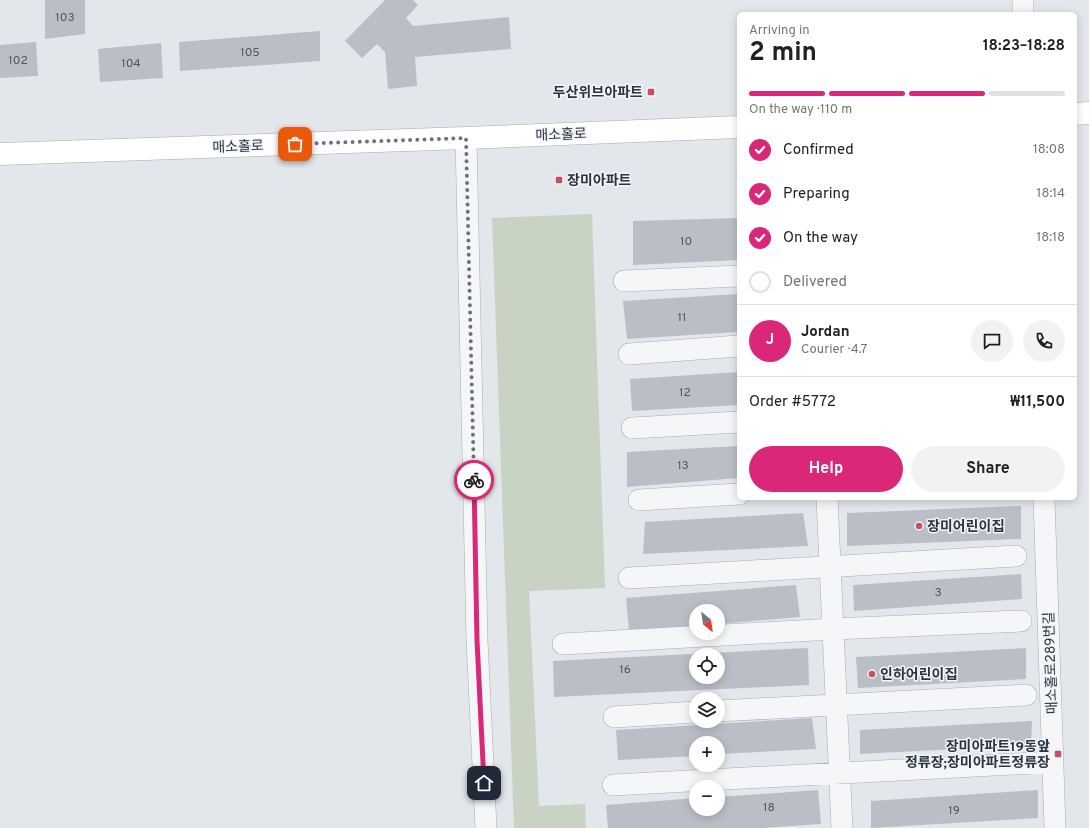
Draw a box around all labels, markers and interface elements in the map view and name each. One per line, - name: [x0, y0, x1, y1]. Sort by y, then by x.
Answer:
- house number: 103: [55, 10, 75, 26]
- text: Arriving in: [749, 23, 810, 39]
- text: 2 min: [749, 37, 817, 70]
- text: 18:23–18:28: [983, 37, 1065, 56]
- house number: 105: [240, 45, 260, 61]
- house number: 102: [8, 53, 28, 69]
- house number: 104: [121, 56, 141, 72]
- place label: 두산위브아파트: [553, 85, 643, 102]
- marker: 두산위브아파트: [646, 87, 656, 97]
- text: On the way · 110 m: [749, 102, 852, 118]
- street label: 매소홀로: [535, 126, 587, 145]
- pin: [278, 127, 312, 161]
- icon: bag: [284, 133, 306, 155]
- street label: 매소홀로: [212, 138, 264, 157]
- icon: check: [749, 139, 771, 161]
- text: Confirmed: [783, 141, 854, 160]
- text: 18:08: [1033, 142, 1065, 158]
- place label: 장미아파트: [567, 173, 632, 190]
- marker: 장미아파트: [554, 175, 564, 185]
- icon: check: [749, 183, 771, 205]
- text: Preparing: [783, 185, 850, 204]
- text: 18:14: [1037, 186, 1065, 202]
- icon: check: [749, 227, 771, 249]
- text: On the way: [783, 229, 858, 248]
- text: 18:18: [1036, 230, 1065, 246]
- house number: 10: [680, 234, 692, 250]
- text: Delivered: [783, 273, 847, 292]
- house number: 11: [678, 310, 686, 326]
- button: chat: [971, 320, 1013, 362]
- button: phone: [1023, 320, 1065, 362]
- text: Jordan: [801, 323, 850, 342]
- text: J: [766, 331, 774, 350]
- text: Courier · 4.7: [801, 342, 867, 358]
- house number: 12: [679, 385, 691, 401]
- text: Order #5772: [749, 393, 836, 412]
- text: ₩11,500: [1010, 393, 1065, 412]
- button: Help: [749, 446, 903, 492]
- button: Share: [911, 446, 1065, 492]
- house number: 13: [677, 458, 689, 474]
- courier: [454, 460, 494, 500]
- icon: bike: [463, 469, 485, 491]
- place label: 장미어린이집: [927, 519, 1004, 536]
- marker: 장미어린이집: [914, 521, 924, 531]
- house number: 3: [934, 585, 942, 601]
- north arrow: [689, 604, 725, 640]
- map controls: [689, 604, 725, 816]
- street label: 매소홀로289번길: [1041, 611, 1062, 714]
- button: locate: [689, 648, 725, 684]
- house number: 16: [619, 662, 631, 678]
- place label: 인하어린이집: [880, 667, 957, 684]
- marker: 인하어린이집: [867, 669, 877, 679]
- button: layers: [689, 692, 725, 728]
- button: +: [689, 736, 725, 772]
- place label: 장미아파트19동앞 정류장;장미아파트정류장: [905, 739, 1050, 772]
- marker: 장미아파트19동앞 정류장;장미아파트정류장: [1053, 749, 1063, 759]
- pin: [467, 766, 501, 800]
- icon: home: [473, 772, 495, 794]
- button: −: [689, 780, 725, 816]
- house number: 18: [763, 800, 775, 816]
- house number: 19: [948, 803, 960, 819]

